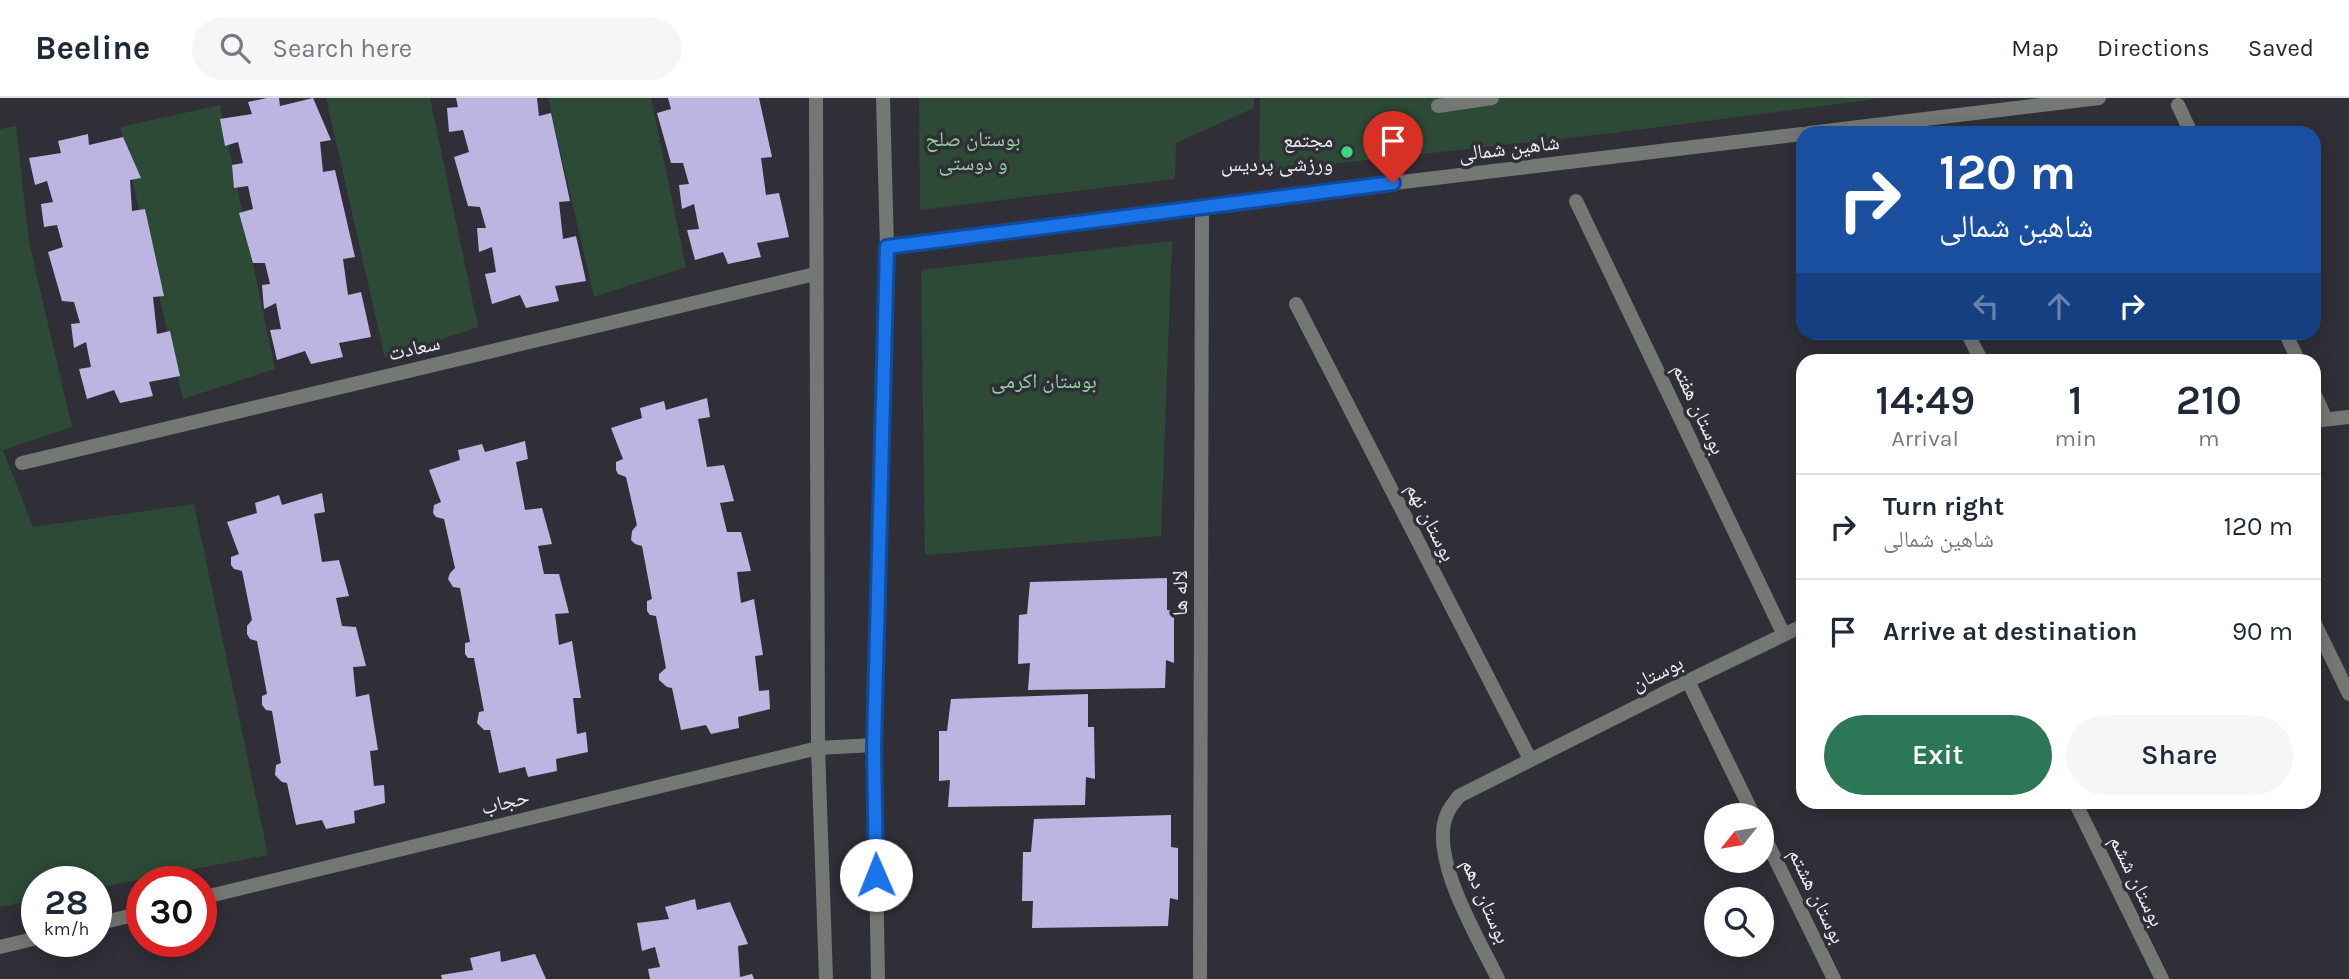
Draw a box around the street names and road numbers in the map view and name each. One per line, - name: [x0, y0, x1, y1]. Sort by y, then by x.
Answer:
- street label: شاهین شمالی: [1457, 130, 1561, 167]
- street label: سعادت: [386, 330, 442, 366]
- street label: بوستان هفتم: [1666, 360, 1730, 459]
- street label: بوستان نهم: [1399, 479, 1461, 566]
- street label: لاله ها: [1168, 570, 1192, 616]
- street label: بوستان: [1627, 650, 1687, 696]
- street label: حجاب: [478, 784, 532, 820]
- street label: بوستان ششم: [2103, 832, 2169, 931]
- street label: بوستان هشتم: [1782, 845, 1850, 948]
- street label: بوستان دهم: [1455, 855, 1515, 948]

